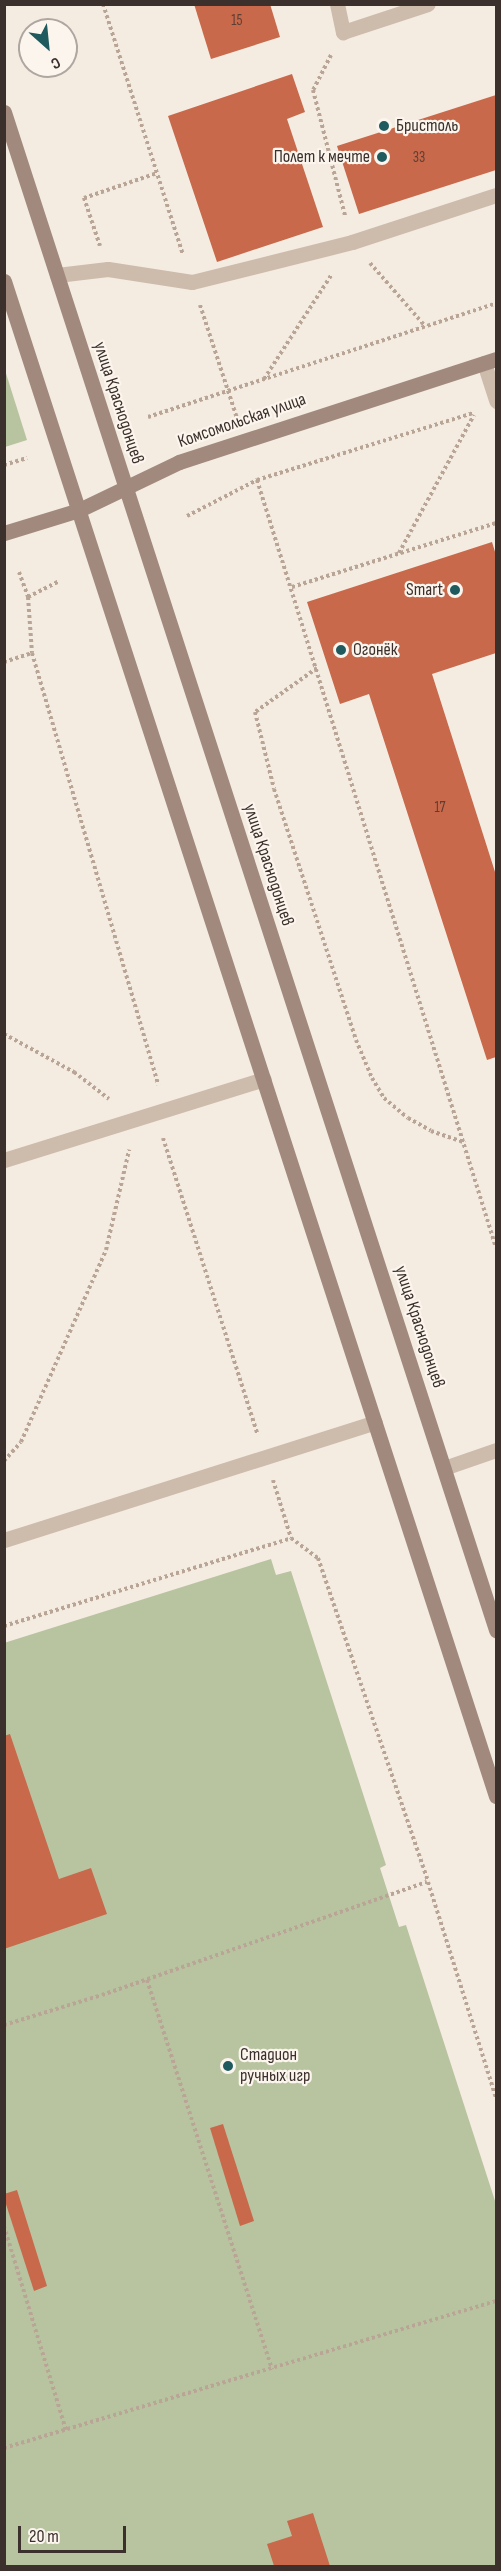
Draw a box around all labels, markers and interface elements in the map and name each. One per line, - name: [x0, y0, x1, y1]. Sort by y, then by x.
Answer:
- house number: 15: [231, 12, 243, 30]
- north arrow: [18, 18, 78, 78]
- text: С: [48, 52, 63, 73]
- place label: Бристоль: [396, 115, 458, 137]
- marker: Бристоль: [377, 119, 391, 133]
- place label: Полет к мечте: [274, 146, 370, 168]
- house number: 33: [413, 149, 425, 167]
- marker: Полет к мечте: [375, 150, 389, 164]
- street label: улица Краснодонцев: [88, 339, 148, 467]
- street label: Комсомольская улица: [175, 389, 309, 453]
- place label: Smart: [406, 579, 443, 601]
- marker: Smart: [448, 583, 462, 597]
- place label: Огонёк: [353, 639, 398, 661]
- marker: Огонёк: [334, 643, 348, 657]
- house number: 17: [434, 799, 446, 817]
- street label: улица Краснодонцев: [238, 801, 298, 929]
- street label: улица Краснодонцев: [389, 1263, 449, 1391]
- place label: Стадион ручных игр: [240, 2045, 310, 2088]
- marker: Стадион ручных игр: [221, 2059, 235, 2073]
- scale bar: [21, 2514, 129, 2552]
- text: 20 m: [29, 2526, 59, 2547]

